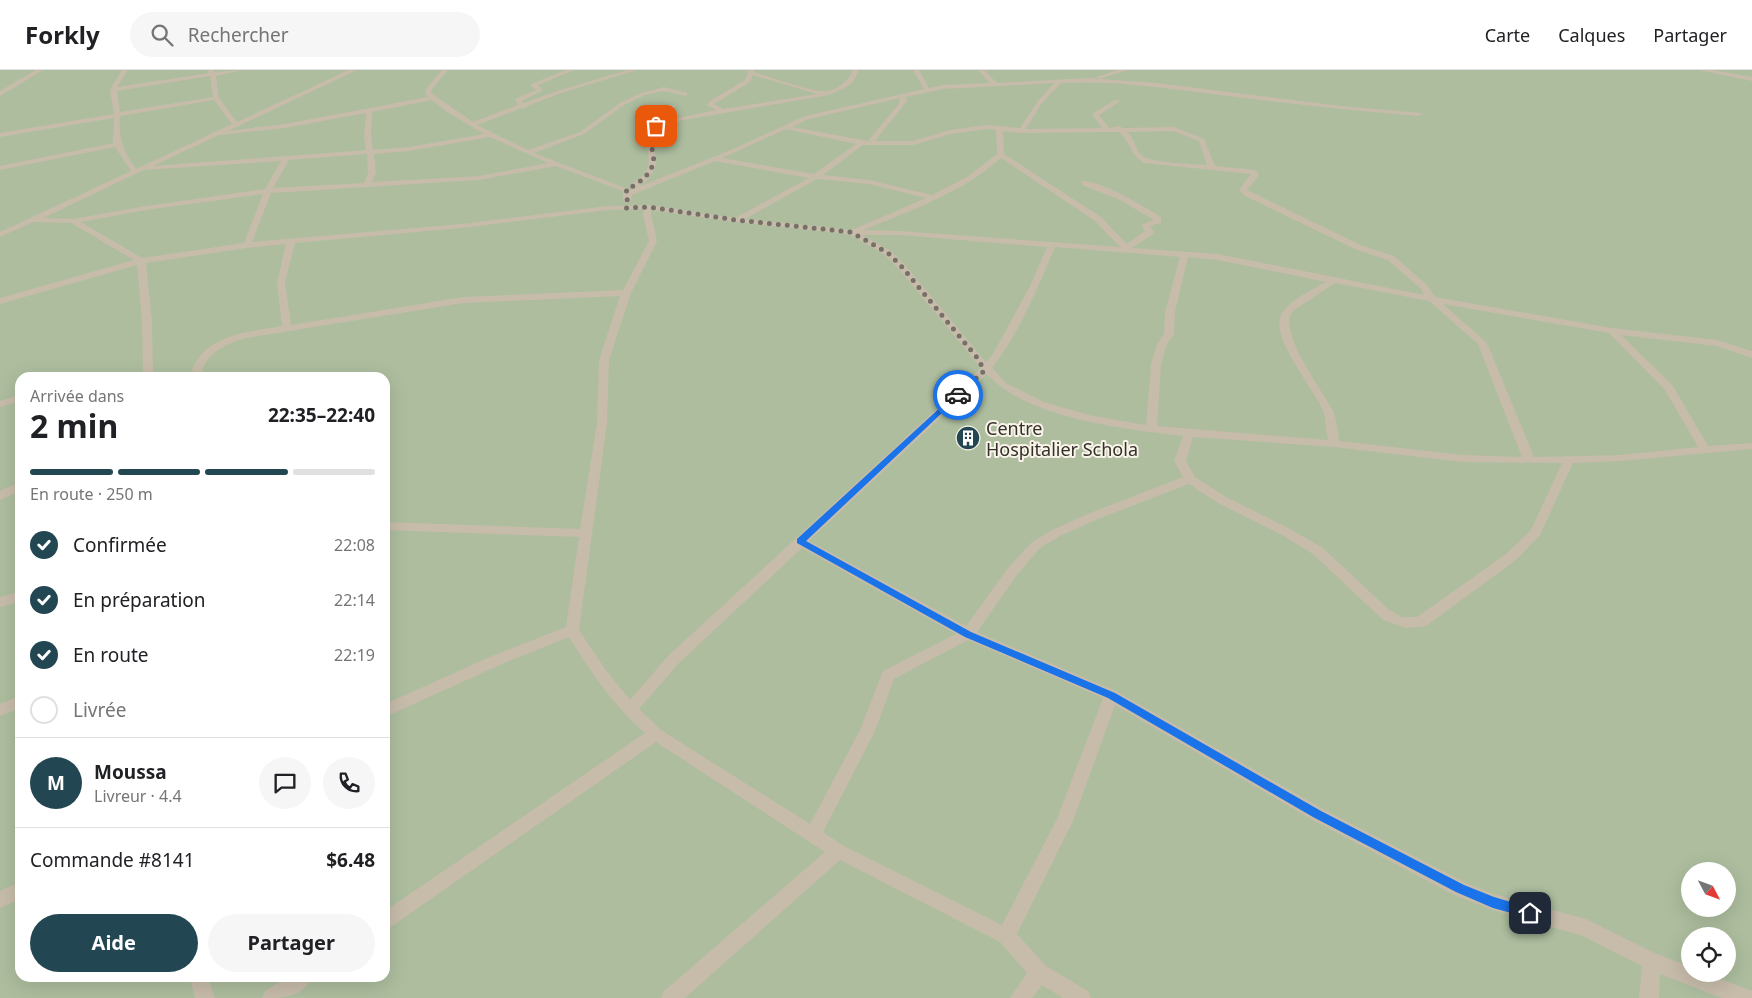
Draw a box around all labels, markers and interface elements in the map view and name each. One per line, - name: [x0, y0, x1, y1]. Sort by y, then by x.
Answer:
- search box: [130, 12, 480, 57]
- text: Forkly: [25, 18, 100, 51]
- icon: search: [148, 21, 176, 49]
- text: Rechercher: [188, 22, 289, 48]
- text: Carte: [1485, 23, 1530, 47]
- text: Calques: [1558, 23, 1625, 47]
- text: Partager: [1653, 23, 1727, 47]
- pin: [635, 105, 677, 147]
- icon: bag: [642, 112, 670, 140]
- courier: [933, 370, 983, 420]
- icon: car: [944, 381, 972, 409]
- text: Arrivée dans: [30, 385, 124, 407]
- text: 22:35–22:40: [268, 402, 375, 428]
- text: 2 min: [30, 404, 118, 447]
- place label: Centre Hospitalier Schola: [986, 416, 1138, 461]
- building icon: Centre Hospitalier Schola: [955, 425, 981, 451]
- text: En route · 250 m: [30, 483, 153, 505]
- icon: check: [30, 531, 58, 559]
- text: Confirmée: [73, 532, 167, 558]
- text: 22:08: [334, 534, 375, 556]
- icon: check: [30, 586, 58, 614]
- text: En préparation: [73, 587, 206, 613]
- text: 22:14: [334, 589, 375, 611]
- icon: check: [30, 641, 58, 669]
- text: En route: [73, 642, 149, 668]
- text: 22:19: [334, 644, 375, 666]
- text: Livrée: [73, 697, 126, 723]
- button: chat: [259, 757, 311, 809]
- button: phone: [323, 757, 375, 809]
- text: Moussa: [94, 759, 167, 785]
- text: M: [47, 770, 65, 796]
- text: Livreur · 4.4: [94, 785, 182, 807]
- text: Commande #8141: [30, 847, 195, 873]
- text: $6.48: [326, 847, 375, 873]
- north arrow: [1681, 862, 1736, 918]
- map controls: [1681, 862, 1736, 982]
- pin: [1509, 892, 1551, 934]
- icon: home: [1516, 899, 1544, 927]
- button: Aide: [30, 914, 198, 972]
- button: Partager: [208, 914, 375, 972]
- button: locate: [1681, 927, 1736, 982]

